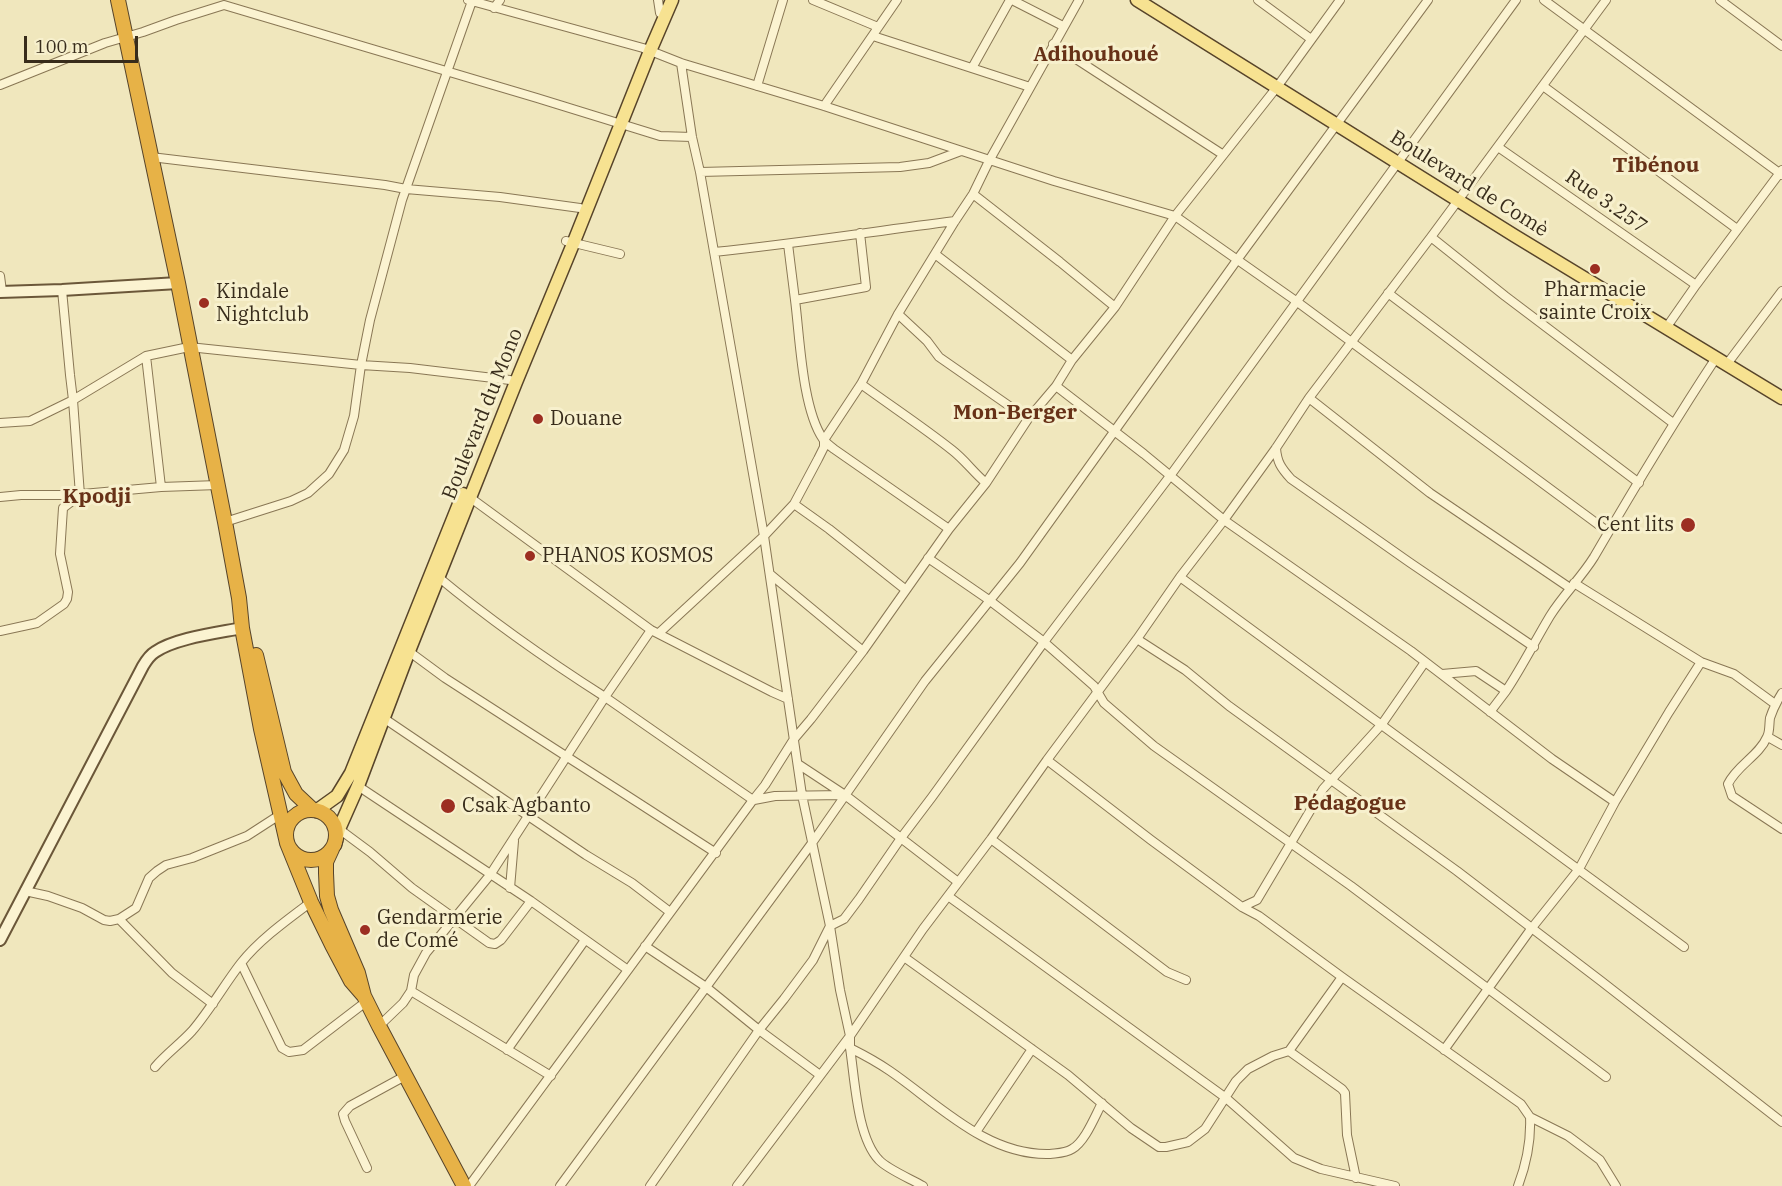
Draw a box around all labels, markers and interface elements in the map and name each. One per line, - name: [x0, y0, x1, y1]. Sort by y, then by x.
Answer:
- scale bar: [27, 24, 141, 62]
- text: 100 m: [35, 35, 89, 58]
- district label: Adihouhoué: [1033, 42, 1159, 68]
- street label: Boulevard de Comè: [1385, 126, 1553, 242]
- district label: Tibénou: [1613, 153, 1699, 179]
- street label: Rue 3.257: [1560, 165, 1652, 239]
- marker: Pharmacie sainte Croix: [1588, 262, 1602, 276]
- place label: Pharmacie sainte Croix: [1539, 278, 1651, 325]
- place label: Kindale Nightclub: [216, 280, 309, 327]
- marker: Kindale Nightclub: [197, 296, 211, 310]
- street label: Boulevard du Mono: [438, 325, 528, 503]
- district label: Mon-Berger: [953, 400, 1077, 426]
- place label: Douane: [550, 407, 622, 431]
- marker: Douane: [531, 412, 545, 426]
- district label: Kpodji: [63, 484, 131, 510]
- place label: Cent lits: [1597, 513, 1674, 537]
- marker: Cent lits: [1679, 516, 1697, 534]
- place label: PHANOS KOSMOS: [542, 544, 713, 568]
- marker: PHANOS KOSMOS: [523, 549, 537, 563]
- district label: Pédagogue: [1294, 791, 1406, 817]
- place label: Csak Agbanto: [462, 794, 591, 818]
- marker: Csak Agbanto: [439, 797, 457, 815]
- place label: Gendarmerie de Comé: [377, 906, 503, 953]
- marker: Gendarmerie de Comé: [358, 923, 372, 937]

